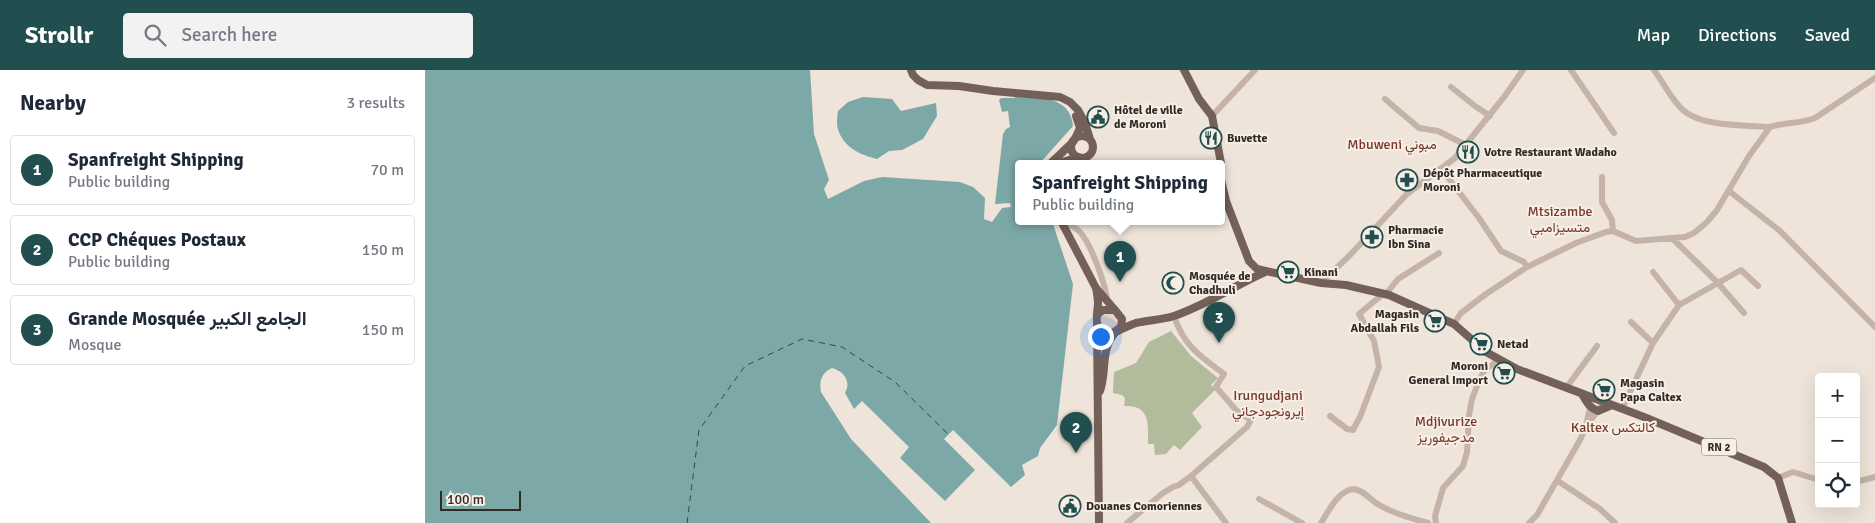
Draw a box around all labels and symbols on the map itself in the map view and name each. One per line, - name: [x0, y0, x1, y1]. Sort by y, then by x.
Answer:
- place label: Hôtel de ville de Moroni: [1114, 103, 1183, 132]
- public building icon: Hôtel de ville de Moroni: [1086, 105, 1110, 129]
- restaurant icon: Buvette: [1199, 126, 1223, 150]
- place label: Buvette: [1227, 131, 1267, 146]
- district label: Mbuweni مبوني: [1347, 136, 1437, 156]
- restaurant icon: Votre Restaurant Wadaho: [1456, 140, 1480, 164]
- place label: Votre Restaurant Wadaho: [1484, 145, 1617, 160]
- place label: Dépôt Pharmaceutique Moroni: [1423, 166, 1542, 195]
- pharmacy icon: Dépôt Pharmaceutique Moroni: [1395, 168, 1419, 192]
- district label: Mtsizambe متسيزامبي: [1527, 203, 1593, 239]
- place label: Pharmacie Ibn Sina: [1388, 223, 1444, 252]
- pharmacy icon: Pharmacie Ibn Sina: [1360, 225, 1384, 249]
- pin: 1: [1104, 241, 1136, 282]
- supermarket icon: Kinani: [1276, 260, 1300, 284]
- place label: Kinani: [1304, 265, 1338, 280]
- place label: Mosquée de Chadhuli: [1189, 269, 1251, 298]
- mosque icon: Mosquée de Chadhuli: [1161, 271, 1185, 295]
- pin: 3: [1203, 302, 1235, 343]
- place label: Magasin Abdallah Fils: [1350, 307, 1420, 336]
- supermarket icon: Magasin Abdallah Fils: [1423, 309, 1447, 333]
- your location: [1088, 324, 1114, 350]
- supermarket icon: Netad: [1469, 332, 1493, 356]
- place label: Netad: [1497, 337, 1529, 352]
- place label: Moroni General Import: [1409, 359, 1488, 388]
- supermarket icon: Moroni General Import: [1492, 361, 1516, 385]
- place label: Magasin Papa Caltex: [1620, 376, 1682, 405]
- supermarket icon: Magasin Papa Caltex: [1592, 378, 1616, 402]
- district label: Irungudjani إيرونجودجاني: [1232, 387, 1304, 423]
- pin: 2: [1060, 412, 1092, 453]
- district label: Mdjivurize مدجيفوريز: [1415, 413, 1477, 446]
- district label: Kaltex كالتكس: [1571, 419, 1655, 436]
- road number: RN 2: [1701, 438, 1737, 456]
- scale bar: [440, 488, 521, 511]
- public building icon: Douanes Comoriennes: [1058, 494, 1082, 518]
- place label: Douanes Comoriennes: [1086, 499, 1203, 514]

